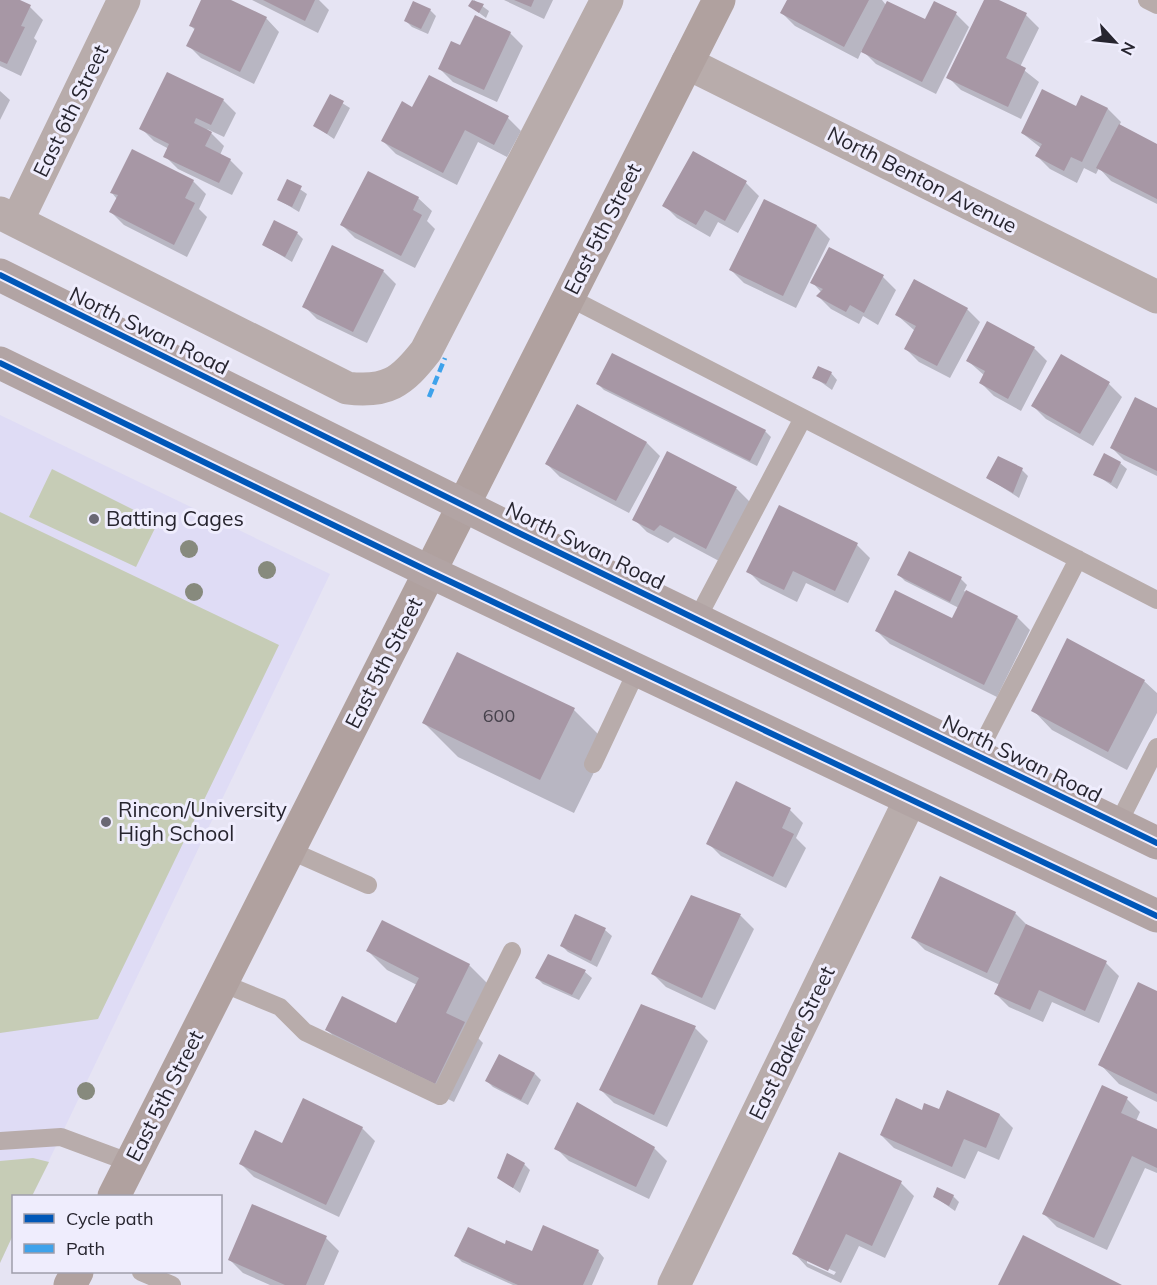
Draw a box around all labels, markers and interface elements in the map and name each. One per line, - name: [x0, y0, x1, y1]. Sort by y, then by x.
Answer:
- north arrow: [1085, 12, 1145, 72]
- text: N: [1117, 39, 1140, 59]
- street label: East 6th Street: [27, 40, 113, 181]
- street label: North Benton Avenue: [823, 120, 1022, 238]
- street label: East 5th Street: [558, 159, 646, 298]
- street label: North Swan Road: [66, 280, 233, 380]
- street label: North Swan Road: [502, 495, 669, 595]
- place label: Batting Cages: [106, 505, 244, 531]
- marker: Batting Cages: [87, 512, 101, 526]
- street label: East 5th Street: [339, 593, 427, 732]
- house number: 600: [483, 704, 515, 727]
- street label: North Swan Road: [939, 708, 1106, 808]
- place label: Rincon/University High School: [118, 796, 287, 846]
- marker: Rincon/University High School: [99, 815, 113, 829]
- street label: East Baker Street: [743, 961, 840, 1124]
- street label: East 5th Street: [120, 1026, 208, 1165]
- legend: [12, 1195, 222, 1273]
- text: Cycle path: [66, 1207, 153, 1230]
- text: Path: [66, 1237, 105, 1260]

